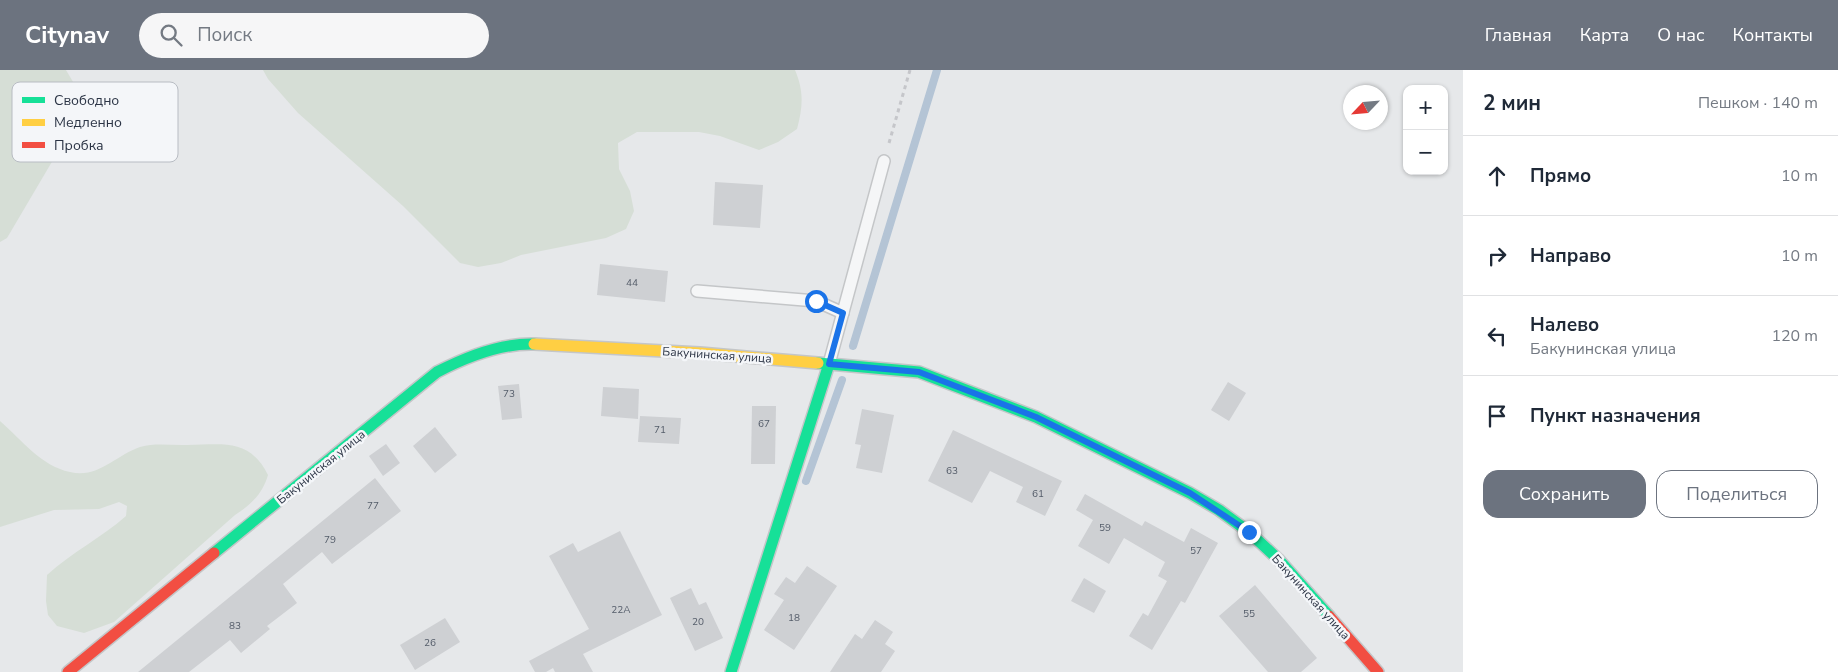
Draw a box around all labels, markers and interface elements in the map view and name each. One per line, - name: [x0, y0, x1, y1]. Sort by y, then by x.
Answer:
- search box: [139, 13, 489, 58]
- text: Citynav: [25, 19, 109, 51]
- icon: search: [157, 21, 185, 49]
- text: Поиск: [197, 22, 252, 48]
- text: Главная: [1485, 23, 1552, 47]
- text: Карта: [1580, 23, 1629, 47]
- text: О нас: [1657, 23, 1705, 47]
- text: Контакты: [1733, 23, 1813, 47]
- legend: [12, 82, 178, 162]
- north arrow: [1343, 85, 1388, 130]
- map controls: [1403, 85, 1448, 175]
- button: +: [1403, 85, 1448, 130]
- text: 2 мин: [1483, 89, 1541, 117]
- text: Свободно: [54, 91, 119, 110]
- text: Пешком · 140 m: [1698, 92, 1818, 114]
- text: Медленно: [54, 113, 122, 132]
- button: −: [1403, 130, 1448, 175]
- text: Пробка: [54, 136, 104, 155]
- icon: ahead: [1483, 162, 1511, 190]
- text: Прямо: [1530, 163, 1591, 189]
- text: 10 m: [1781, 165, 1818, 187]
- icon: right: [1483, 242, 1511, 270]
- text: Направо: [1530, 243, 1611, 269]
- text: 10 m: [1781, 245, 1818, 267]
- house number: 44: [626, 276, 638, 290]
- route start: [805, 290, 828, 313]
- text: Налево: [1530, 312, 1599, 338]
- icon: left: [1483, 322, 1511, 350]
- text: 120 m: [1771, 325, 1818, 347]
- text: Бакунинская улица: [1530, 338, 1676, 360]
- street label: Бакунинская улица: [662, 343, 772, 367]
- house number: 73: [503, 387, 515, 401]
- icon: arrive: [1483, 402, 1511, 430]
- text: Пункт назначения: [1530, 403, 1701, 429]
- house number: 67: [758, 417, 770, 431]
- house number: 71: [654, 423, 666, 437]
- street label: Бакунинская улица: [273, 426, 369, 508]
- house number: 63: [946, 464, 958, 478]
- button: Сохранить: [1483, 470, 1646, 518]
- button: Поделиться: [1656, 470, 1818, 518]
- house number: 61: [1032, 487, 1044, 501]
- house number: 77: [367, 499, 379, 513]
- house number: 59: [1099, 521, 1111, 535]
- route end: [1238, 521, 1261, 544]
- house number: 79: [324, 533, 336, 547]
- house number: 57: [1190, 544, 1202, 558]
- street label: Бакунинская улица: [1268, 551, 1354, 643]
- house number: 22А: [611, 603, 631, 617]
- house number: 55: [1243, 607, 1255, 621]
- house number: 18: [788, 611, 800, 625]
- house number: 20: [692, 615, 704, 629]
- house number: 83: [229, 619, 241, 633]
- house number: 26: [424, 636, 436, 650]

